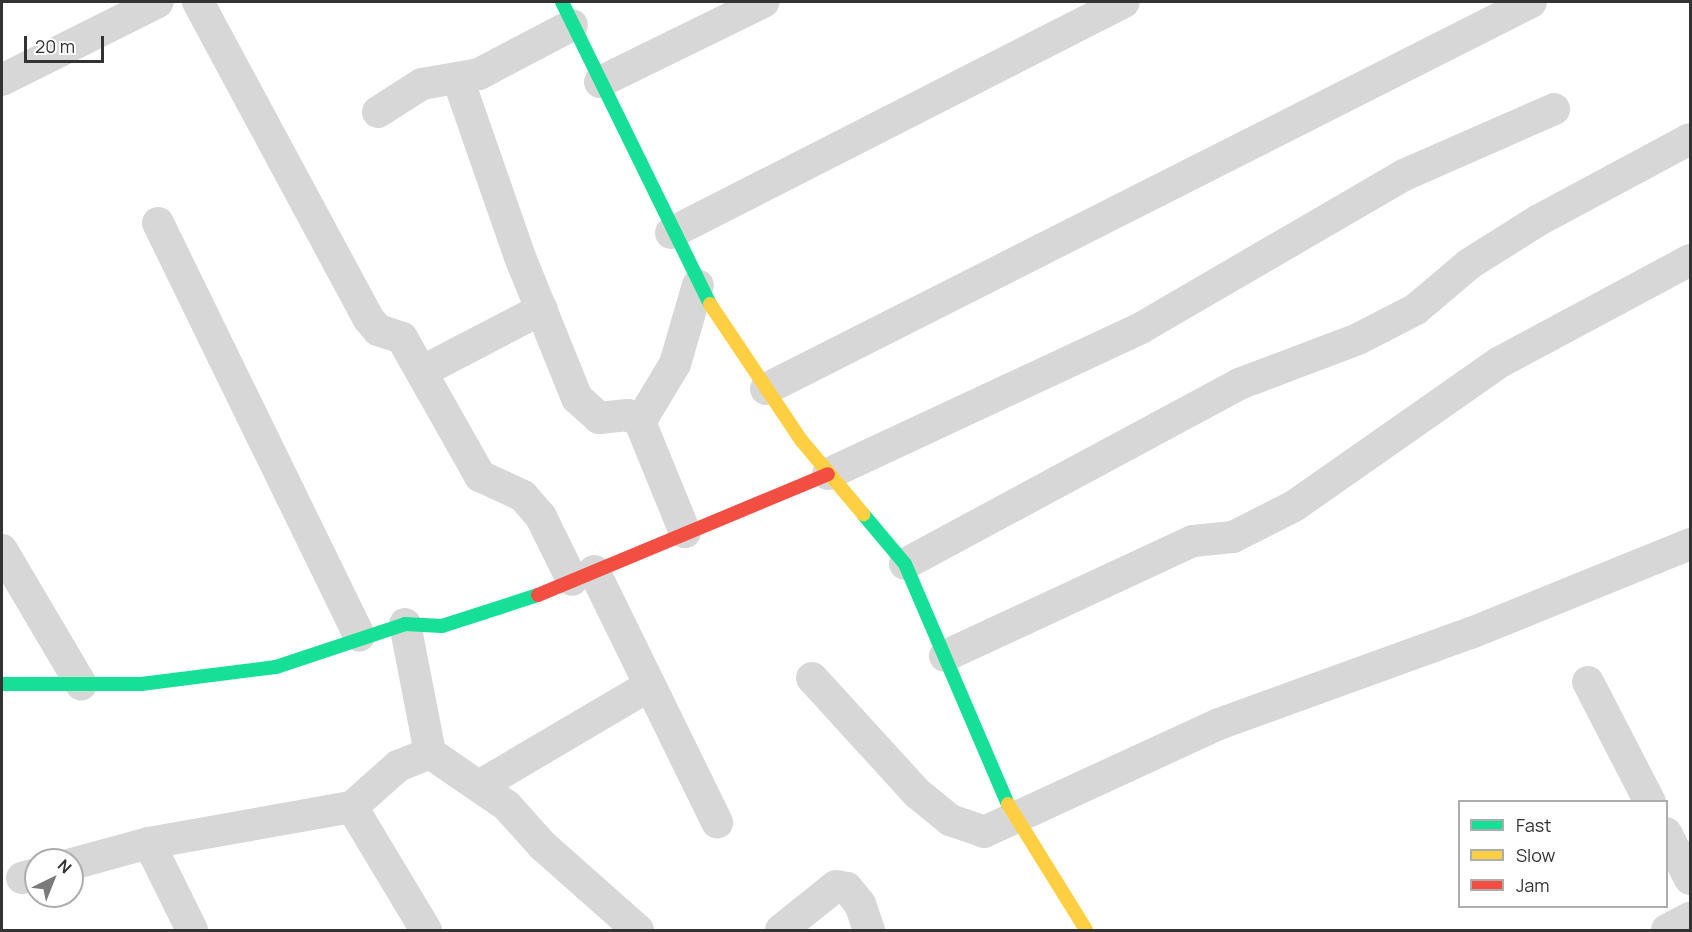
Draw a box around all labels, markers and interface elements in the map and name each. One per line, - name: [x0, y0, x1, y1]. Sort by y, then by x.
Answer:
- scale bar: [27, 24, 106, 62]
- text: 20 m: [35, 34, 75, 58]
- legend: [1458, 800, 1668, 908]
- text: Fast: [1516, 813, 1551, 837]
- text: Slow: [1516, 843, 1555, 867]
- north arrow: [24, 848, 84, 908]
- text: N: [53, 854, 77, 878]
- text: Jam: [1516, 873, 1550, 897]

